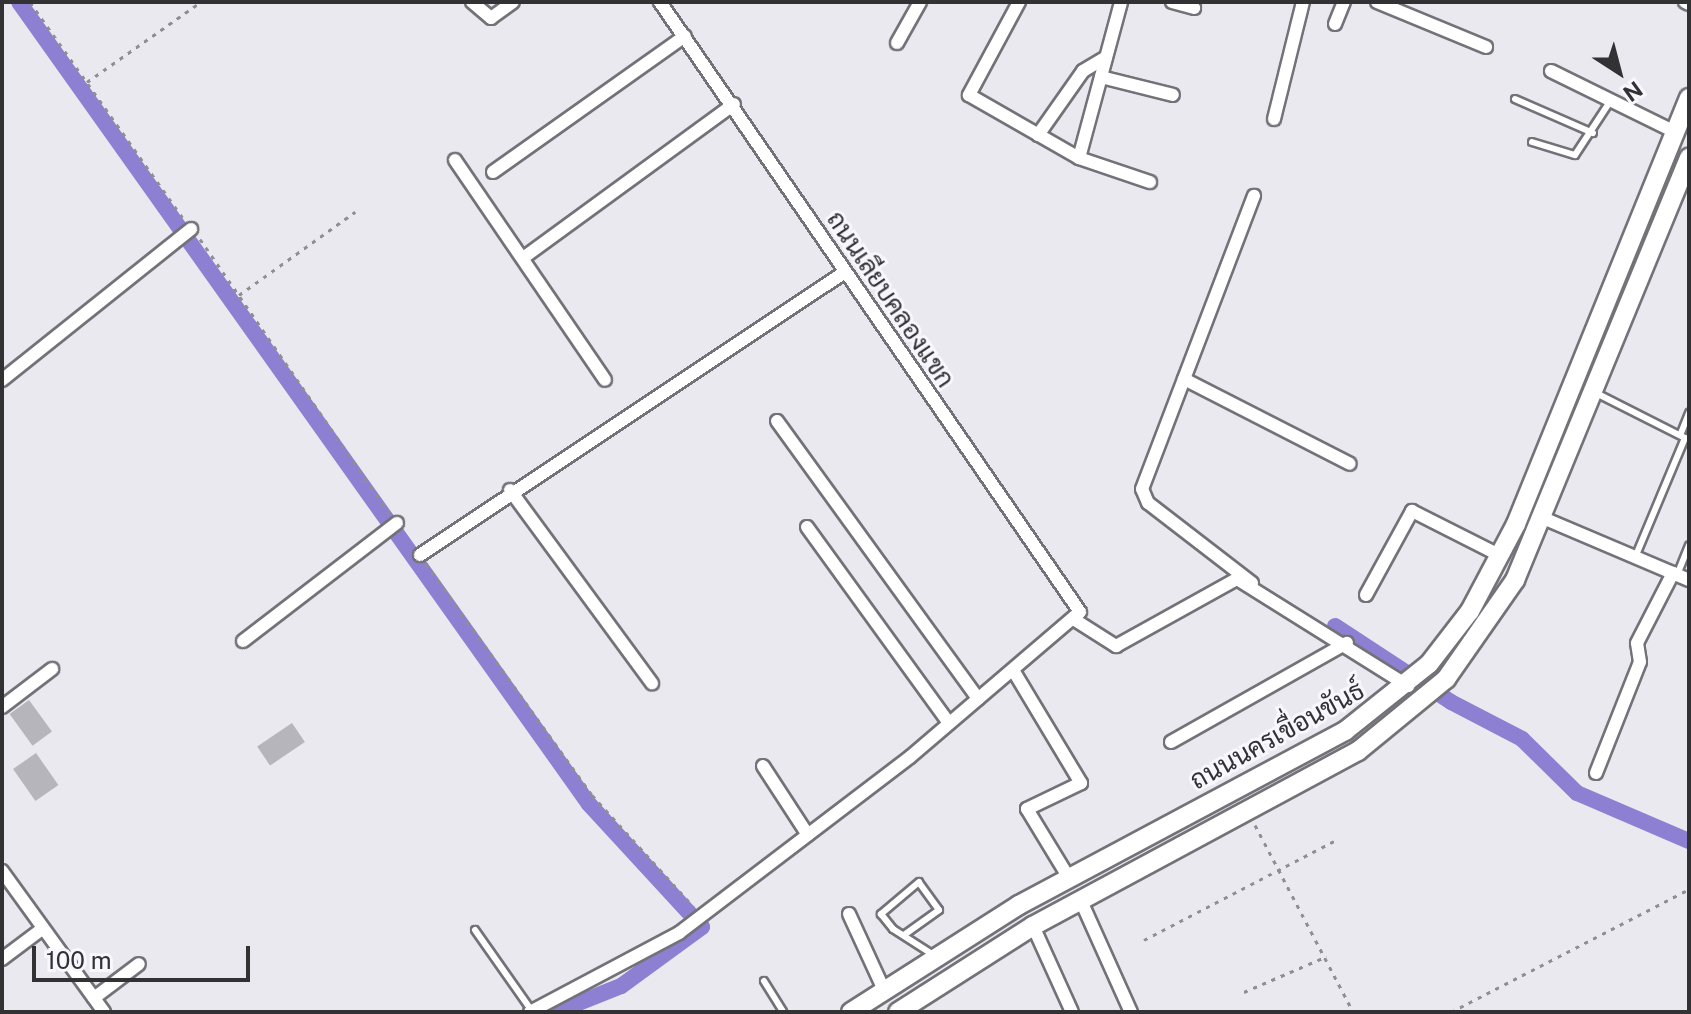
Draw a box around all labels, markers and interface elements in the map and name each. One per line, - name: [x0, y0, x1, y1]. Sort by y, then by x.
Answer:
- north arrow: [1579, 32, 1659, 112]
- text: N: [1619, 76, 1648, 107]
- street label: ถนนเลียบคลองแขก: [820, 205, 962, 393]
- street label: ถนนนครเขื่อนขันธ์: [1184, 674, 1370, 796]
- scale bar: [36, 930, 254, 980]
- text: 100 m: [46, 946, 112, 974]

